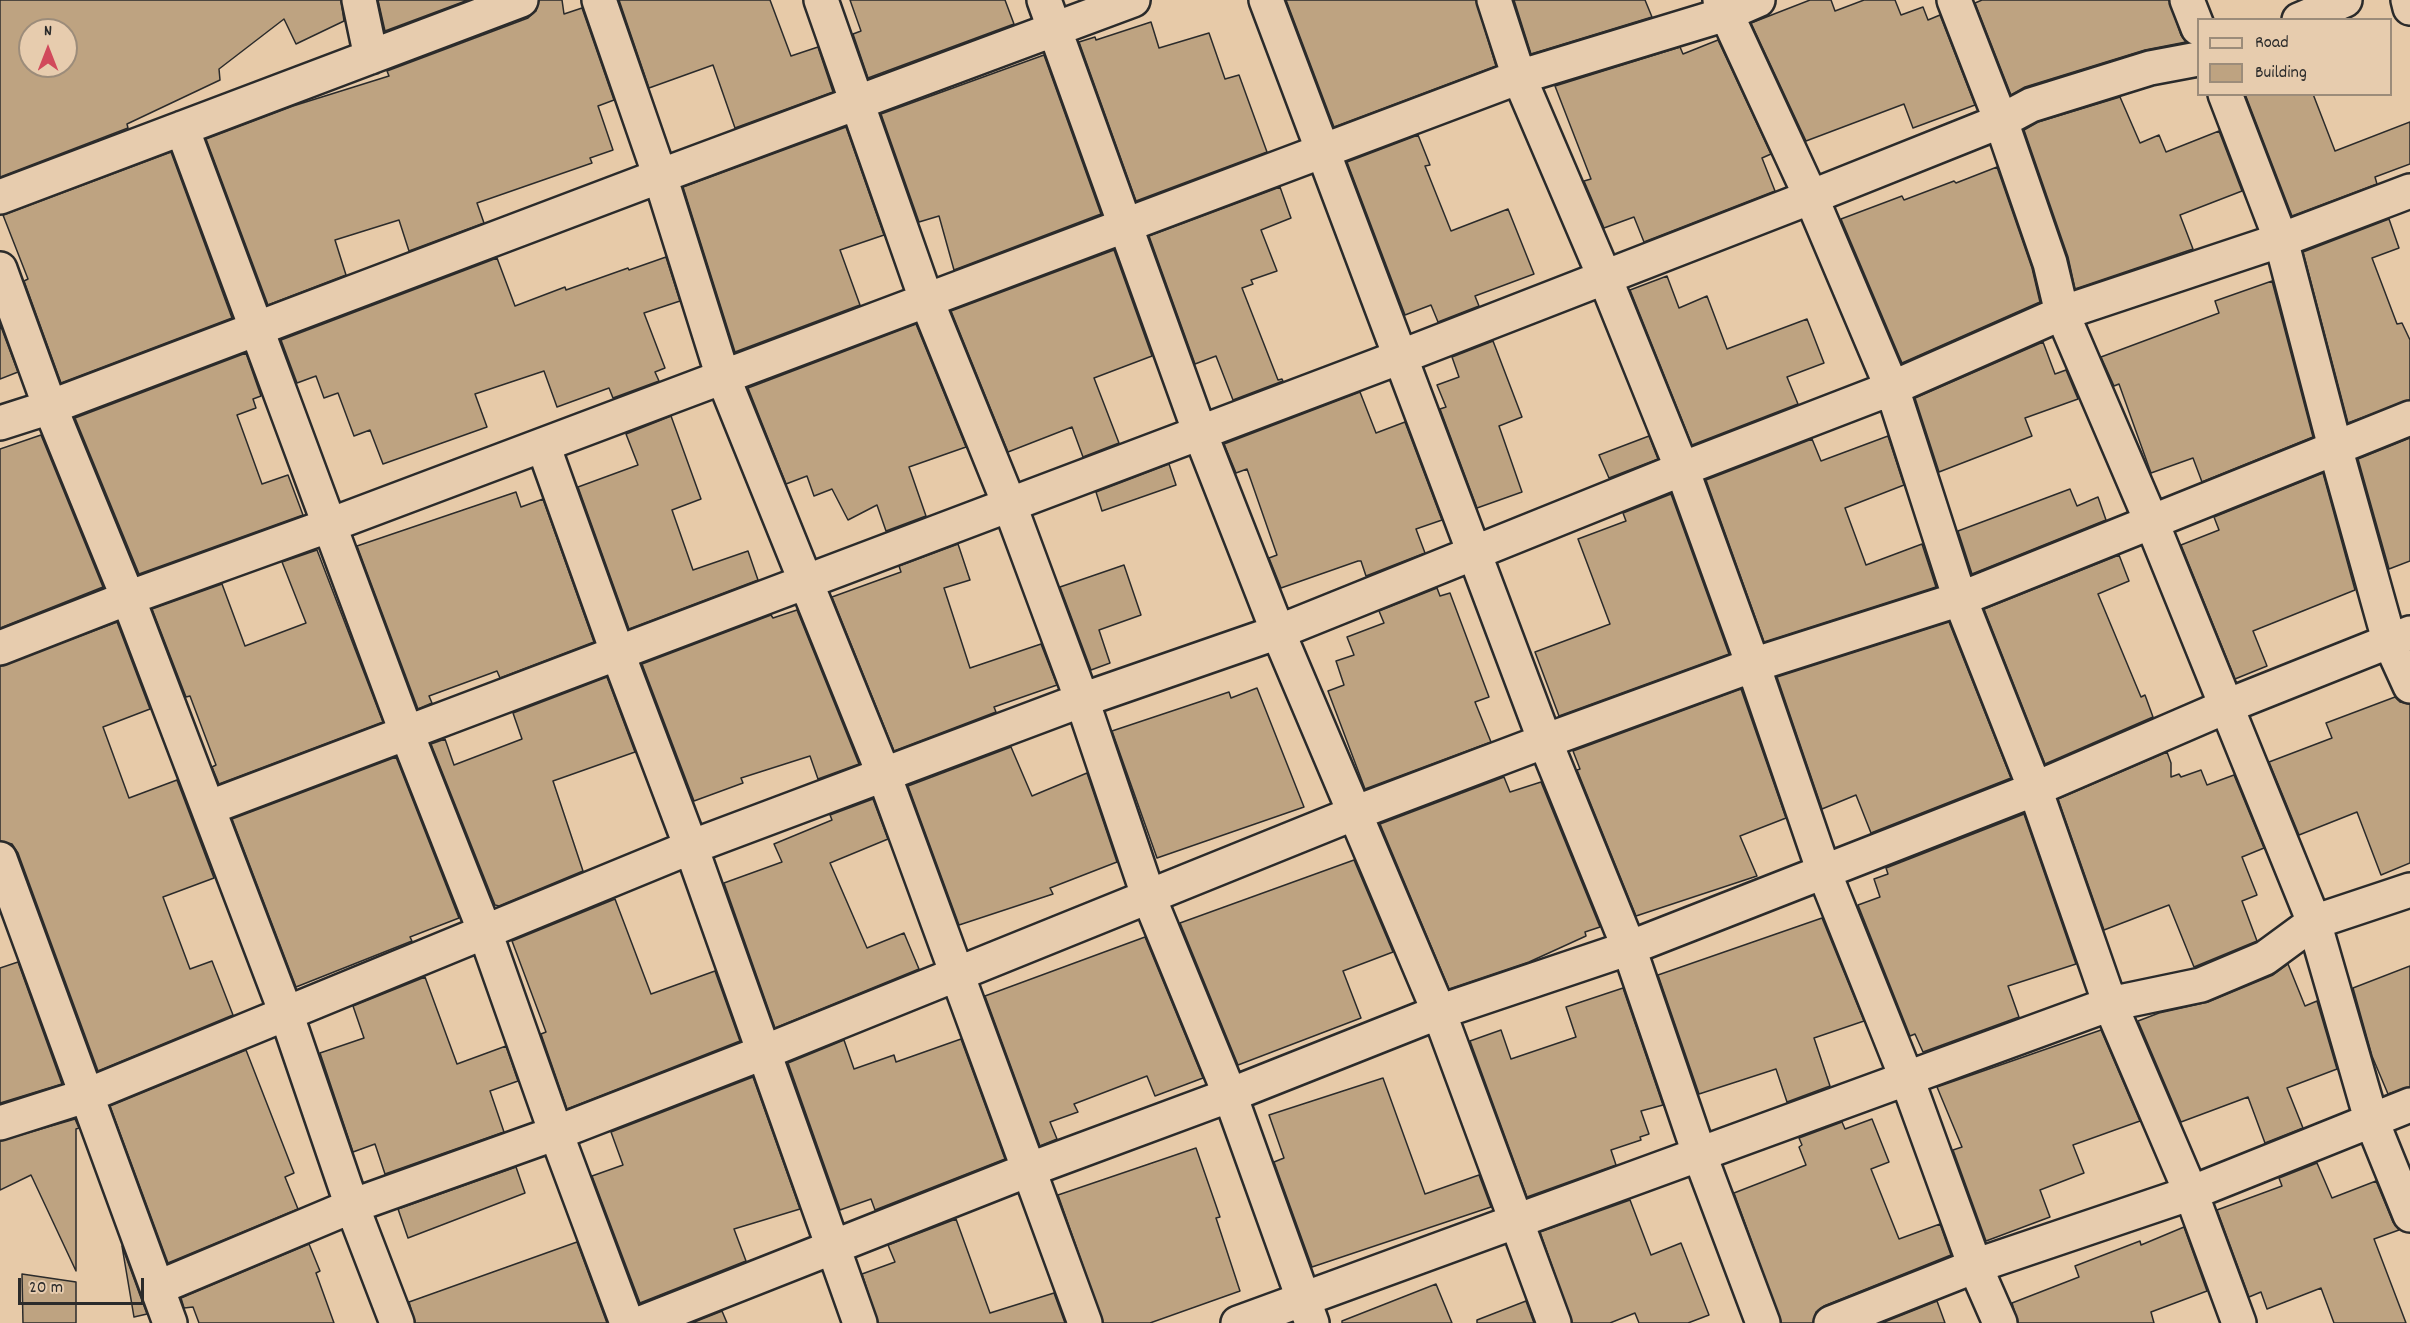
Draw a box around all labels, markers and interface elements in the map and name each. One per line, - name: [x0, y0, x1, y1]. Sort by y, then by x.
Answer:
- north arrow: [18, 18, 78, 78]
- legend: [2197, 18, 2392, 96]
- text: N: [44, 20, 52, 43]
- text: Road: [2255, 31, 2289, 56]
- text: Building: [2255, 61, 2307, 86]
- scale bar: [21, 1266, 147, 1304]
- text: 20 m: [29, 1276, 63, 1301]

